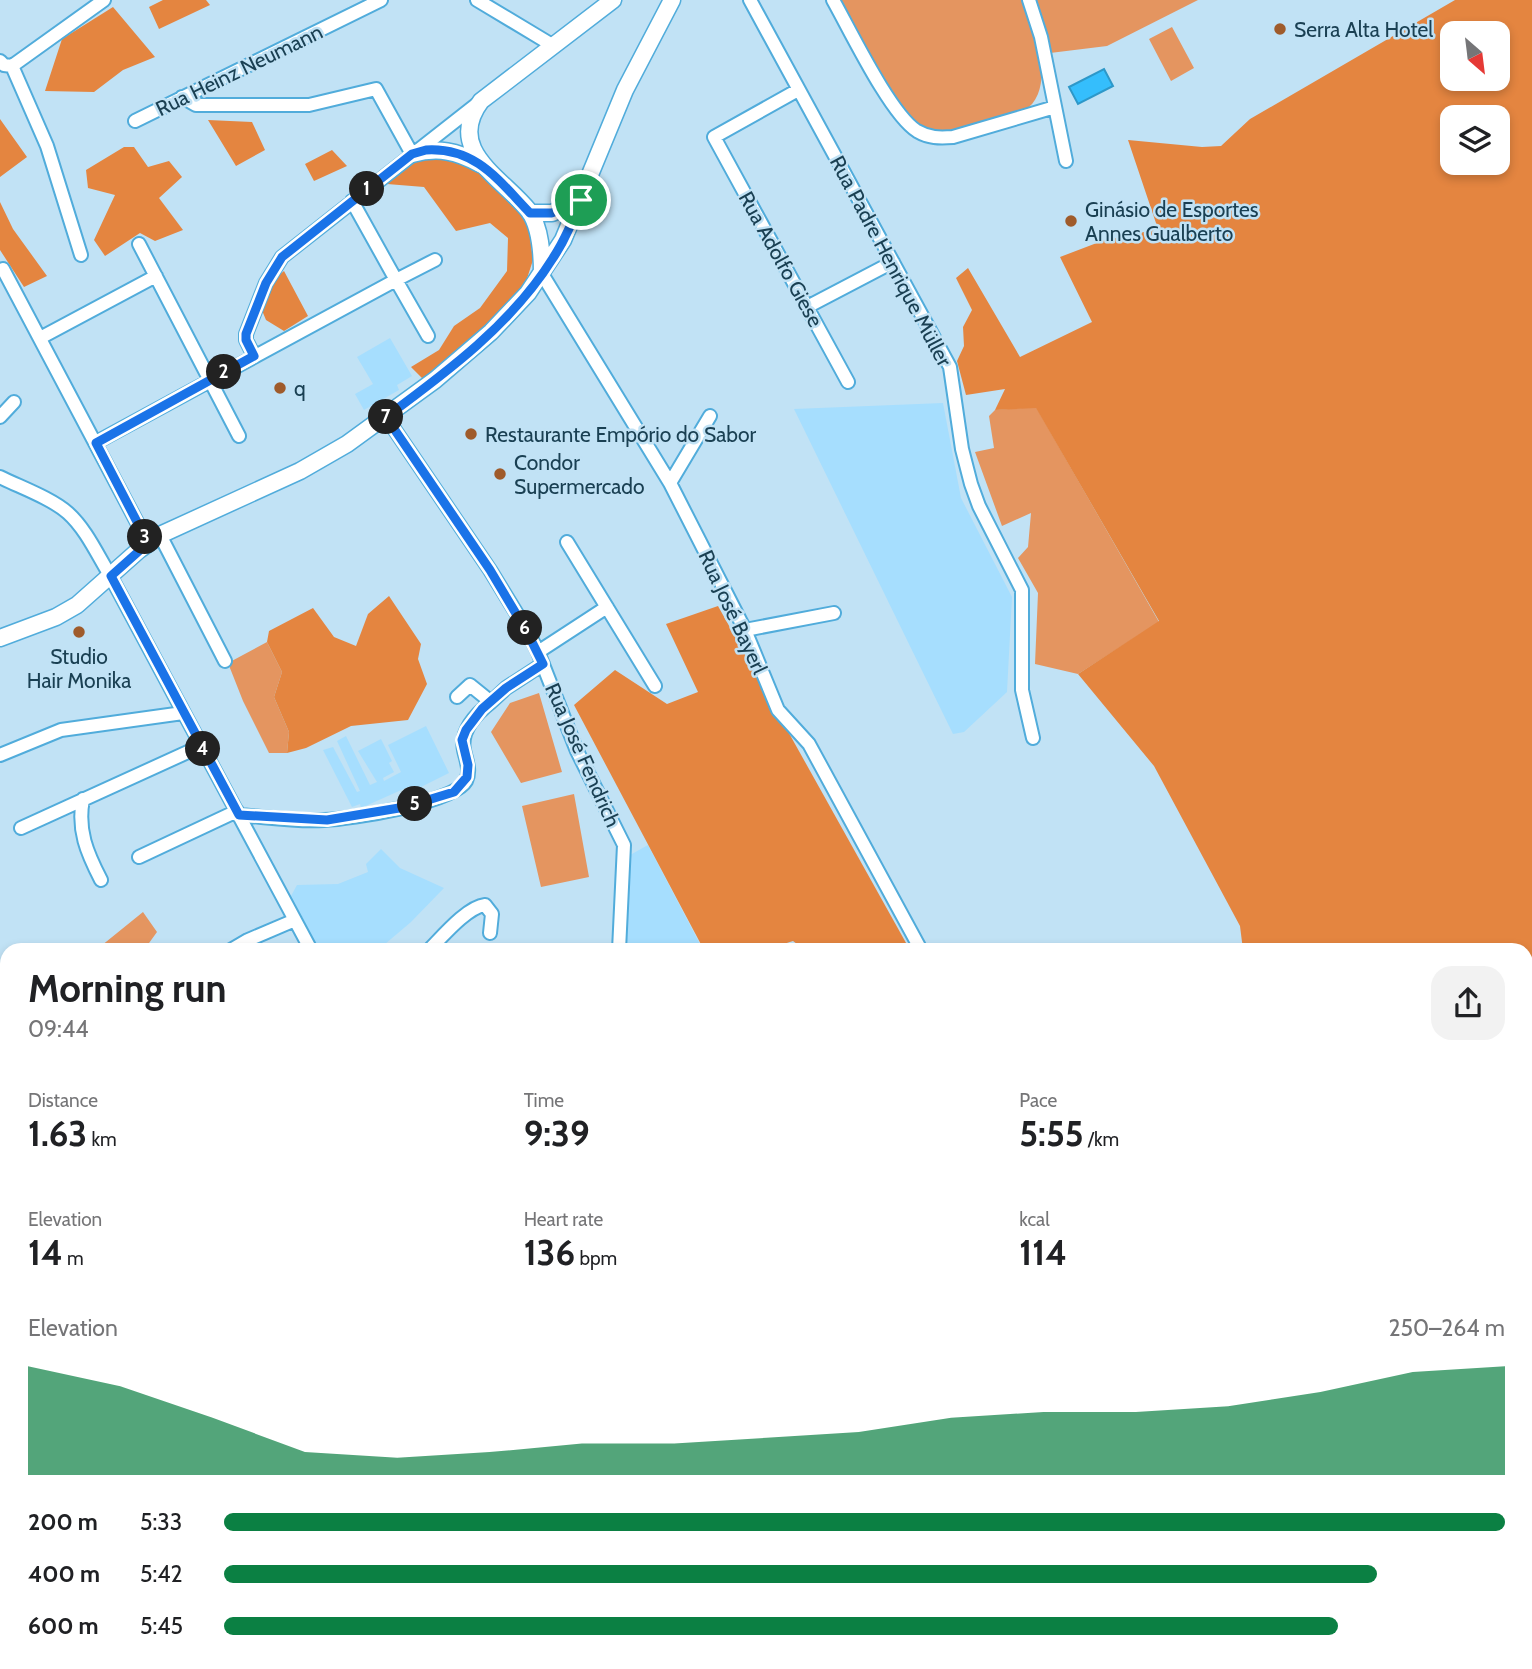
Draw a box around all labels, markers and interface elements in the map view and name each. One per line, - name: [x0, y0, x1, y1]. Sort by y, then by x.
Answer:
- place label: Serra Alta Hotel: [1294, 17, 1433, 42]
- street label: Rua Heinz Neumann: [151, 19, 327, 121]
- marker: Serra Alta Hotel: [1272, 21, 1288, 37]
- north arrow: [1440, 21, 1510, 91]
- map controls: [1440, 21, 1510, 175]
- button: layers: [1440, 105, 1510, 175]
- street label: Rua Padre Henrique Müller: [825, 151, 957, 371]
- pin: [551, 170, 611, 230]
- pin: 1: [350, 172, 384, 206]
- text: 1: [363, 177, 370, 200]
- icon: arrive: [562, 181, 600, 219]
- street label: Rua Adolfo Giese: [734, 187, 829, 331]
- place label: Ginásio de Esportes Annes Gualberto: [1085, 197, 1259, 246]
- marker: Ginásio de Esportes Annes Gualberto: [1063, 213, 1079, 229]
- pin: 2: [206, 354, 242, 390]
- text: 2: [218, 360, 229, 383]
- place label: q: [294, 376, 306, 401]
- marker: q: [272, 380, 288, 396]
- pin: 7: [368, 400, 404, 434]
- text: 7: [381, 405, 390, 428]
- place label: Restaurante Empório do Sabor: [485, 422, 756, 447]
- marker: Restaurante Empório do Sabor: [463, 426, 479, 442]
- place label: Condor Supermercado: [514, 450, 645, 499]
- marker: Condor Supermercado: [492, 466, 508, 482]
- pin: 3: [128, 520, 162, 554]
- text: 3: [139, 525, 150, 548]
- street label: Rua José Bayerl: [693, 546, 773, 678]
- pin: 6: [508, 610, 542, 646]
- text: 6: [519, 616, 530, 639]
- marker: Studio Hair Monika: [71, 624, 87, 640]
- place label: Studio Hair Monika: [27, 644, 131, 693]
- street label: Rua José Fendrich: [540, 679, 626, 831]
- pin: 4: [186, 732, 220, 766]
- text: 4: [197, 737, 208, 760]
- pin: 5: [398, 786, 432, 822]
- text: 5: [409, 792, 420, 815]
- text: Morning run: [28, 965, 227, 1012]
- button: share: [1431, 966, 1505, 1040]
- text: 09:44: [28, 1015, 89, 1043]
- text: Distance: [28, 1089, 98, 1112]
- text: Time: [524, 1089, 564, 1112]
- text: Pace: [1019, 1089, 1057, 1112]
- text: 1.63: [28, 1112, 87, 1155]
- text: 9:39: [524, 1112, 590, 1155]
- text: 5:55: [1019, 1112, 1083, 1155]
- text: km: [87, 1128, 117, 1151]
- text: /km: [1083, 1128, 1119, 1151]
- text: Elevation: [28, 1208, 102, 1231]
- text: Heart rate: [524, 1208, 603, 1231]
- text: kcal: [1019, 1208, 1050, 1231]
- text: 14: [28, 1231, 63, 1274]
- text: 136: [524, 1231, 575, 1274]
- text: 114: [1019, 1231, 1067, 1274]
- text: m: [63, 1247, 84, 1270]
- text: bpm: [575, 1247, 617, 1270]
- text: Elevation: [28, 1314, 118, 1342]
- text: 250–264 m: [1389, 1314, 1505, 1342]
- text: 200 m: [28, 1508, 98, 1536]
- text: 5:33: [140, 1508, 182, 1536]
- text: 400 m: [28, 1560, 100, 1588]
- text: 5:42: [140, 1560, 183, 1588]
- text: 600 m: [28, 1612, 99, 1640]
- text: 5:45: [140, 1612, 183, 1640]

